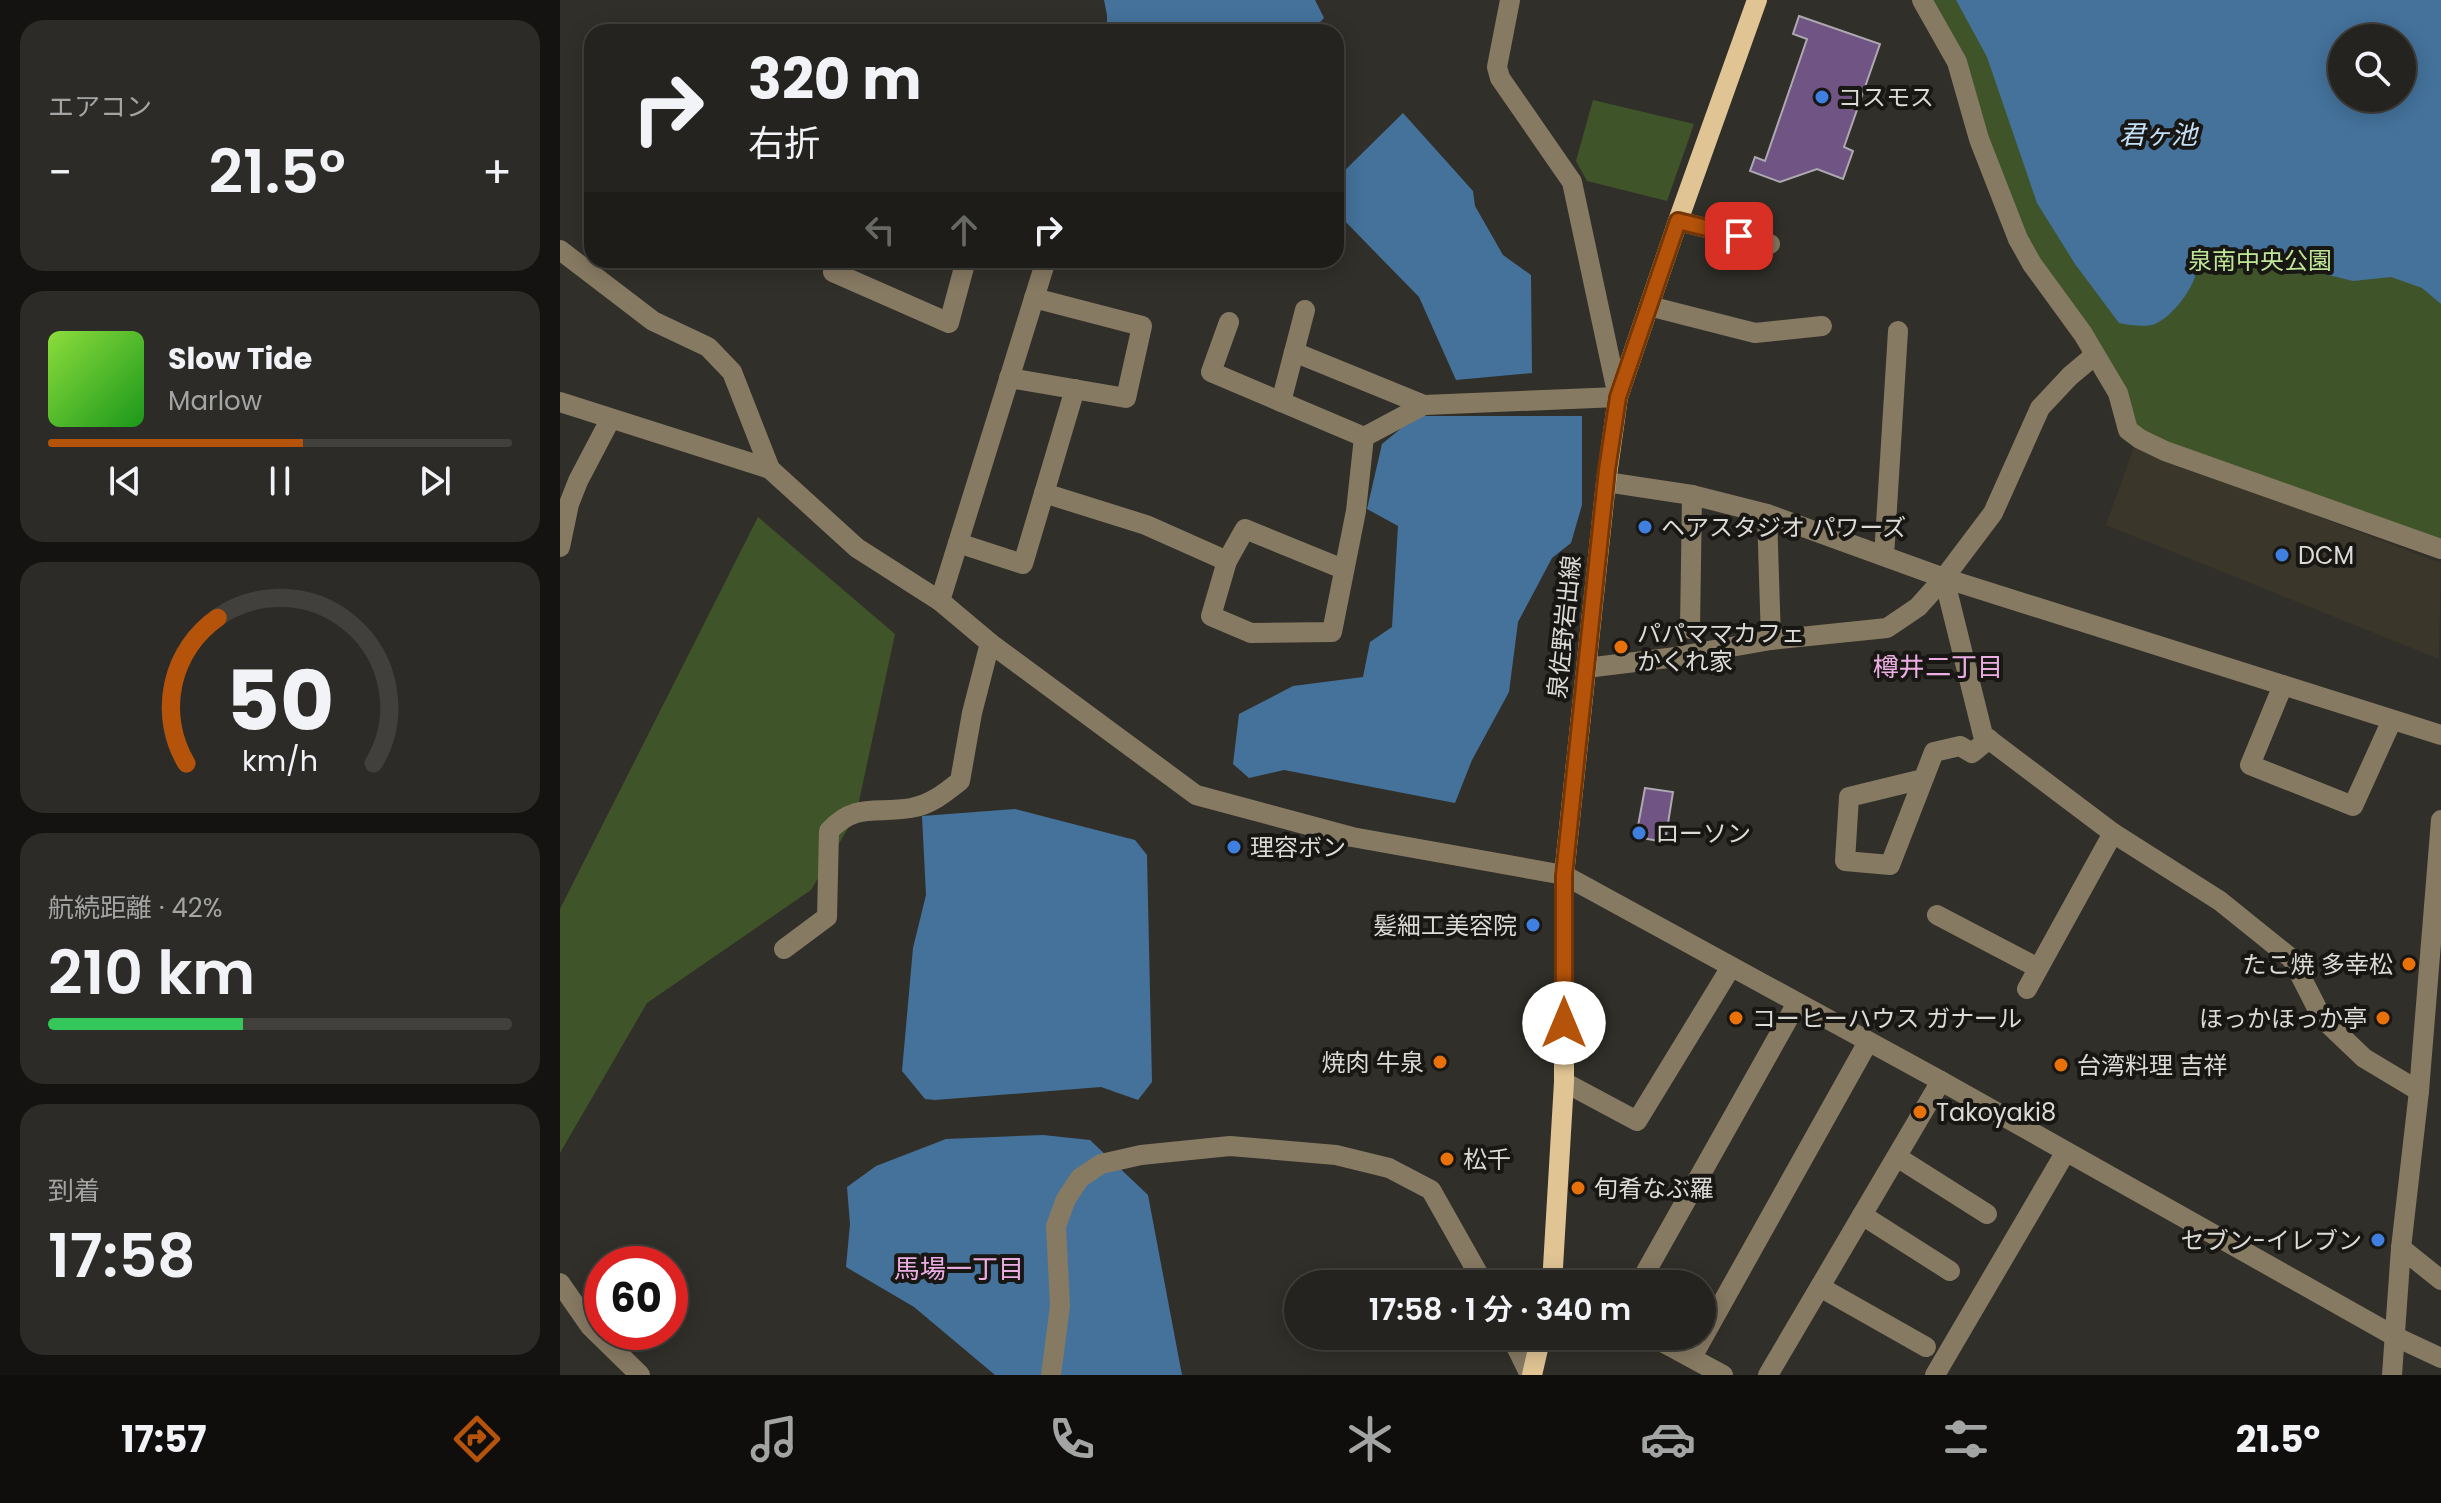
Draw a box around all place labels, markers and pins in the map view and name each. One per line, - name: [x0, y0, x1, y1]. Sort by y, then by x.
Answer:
- place label: コスモス: [1838, 81, 1934, 114]
- marker: コスモス: [1813, 88, 1831, 106]
- pin: [1705, 202, 1773, 270]
- place label: ヘアスタジオ パワーズ: [1661, 511, 1906, 544]
- marker: ヘアスタジオ パワーズ: [1636, 518, 1654, 536]
- place label: DCM: [2298, 539, 2354, 572]
- marker: DCM: [2273, 546, 2291, 564]
- place label: パパママカフェ かくれ家: [1637, 617, 1805, 678]
- marker: パパママカフェ かくれ家: [1612, 638, 1630, 656]
- place label: ローソン: [1655, 817, 1751, 850]
- marker: ローソン: [1630, 824, 1648, 842]
- place label: 理容ボン: [1250, 831, 1346, 864]
- marker: 理容ボン: [1225, 838, 1243, 856]
- place label: 髪細工美容院: [1373, 909, 1517, 942]
- marker: 髪細工美容院: [1524, 916, 1542, 934]
- place label: たこ焼 多幸松: [2243, 948, 2393, 981]
- marker: たこ焼 多幸松: [2400, 955, 2418, 973]
- place label: コーヒーハウス ガナール: [1752, 1002, 2022, 1035]
- place label: ほっかほっか亭: [2199, 1002, 2367, 1035]
- marker: コーヒーハウス ガナール: [1727, 1009, 1745, 1027]
- marker: ほっかほっか亭: [2374, 1009, 2392, 1027]
- place label: 焼肉 牛泉: [1322, 1046, 1424, 1079]
- place label: 台湾料理 吉祥: [2077, 1049, 2227, 1082]
- marker: 焼肉 牛泉: [1431, 1053, 1449, 1071]
- marker: 台湾料理 吉祥: [2052, 1056, 2070, 1074]
- place label: Takoyaki8: [1936, 1096, 2056, 1129]
- marker: Takoyaki8: [1911, 1103, 1929, 1121]
- place label: 松千: [1463, 1143, 1511, 1176]
- marker: 松千: [1438, 1150, 1456, 1168]
- place label: 旬肴なぶ羅: [1594, 1172, 1714, 1205]
- marker: 旬肴なぶ羅: [1569, 1179, 1587, 1197]
- place label: セブン-イレブン: [2181, 1224, 2362, 1257]
- marker: セブン-イレブン: [2369, 1231, 2387, 1249]

